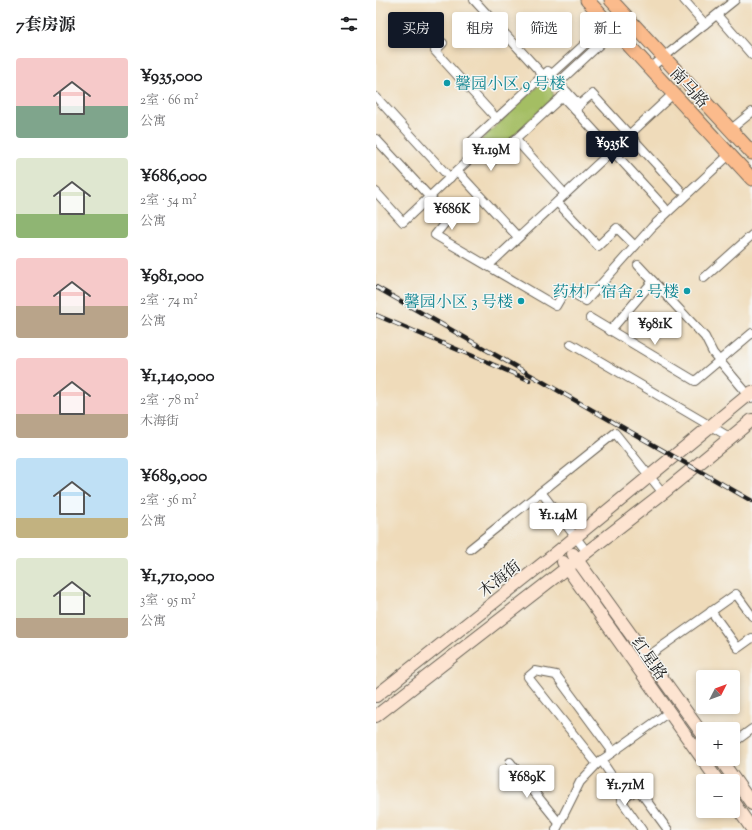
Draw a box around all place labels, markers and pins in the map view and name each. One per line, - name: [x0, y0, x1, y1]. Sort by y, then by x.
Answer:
- place label: 馨园小区 9 号楼: [455, 74, 566, 97]
- marker: 馨园小区 9 号楼: [442, 78, 452, 88]
- pin: ¥935K: [584, 131, 640, 165]
- pin: ¥1.19M: [458, 138, 524, 172]
- pin: ¥686K: [424, 197, 480, 231]
- place label: 药材厂宿舍 2 号楼: [553, 282, 679, 305]
- marker: 药材厂宿舍 2 号楼: [682, 286, 692, 296]
- place label: 馨园小区 3 号楼: [404, 292, 513, 315]
- marker: 馨园小区 3 号楼: [516, 296, 526, 306]
- pin: ¥981K: [627, 312, 683, 346]
- pin: ¥1.14M: [525, 503, 591, 537]
- pin: ¥689K: [499, 765, 555, 799]
- pin: ¥1.71M: [592, 773, 658, 807]

